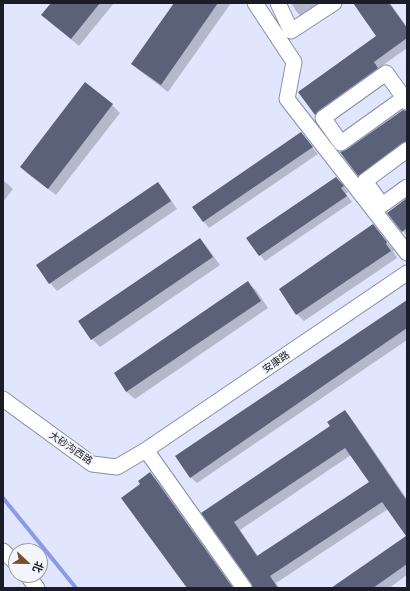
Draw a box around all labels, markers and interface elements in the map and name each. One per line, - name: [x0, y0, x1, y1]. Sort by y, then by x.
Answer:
- street label: 安康路: [260, 349, 292, 375]
- street label: 大砂沟西路: [47, 429, 95, 467]
- north arrow: [8, 543, 48, 583]
- text: 北: [31, 560, 46, 574]

